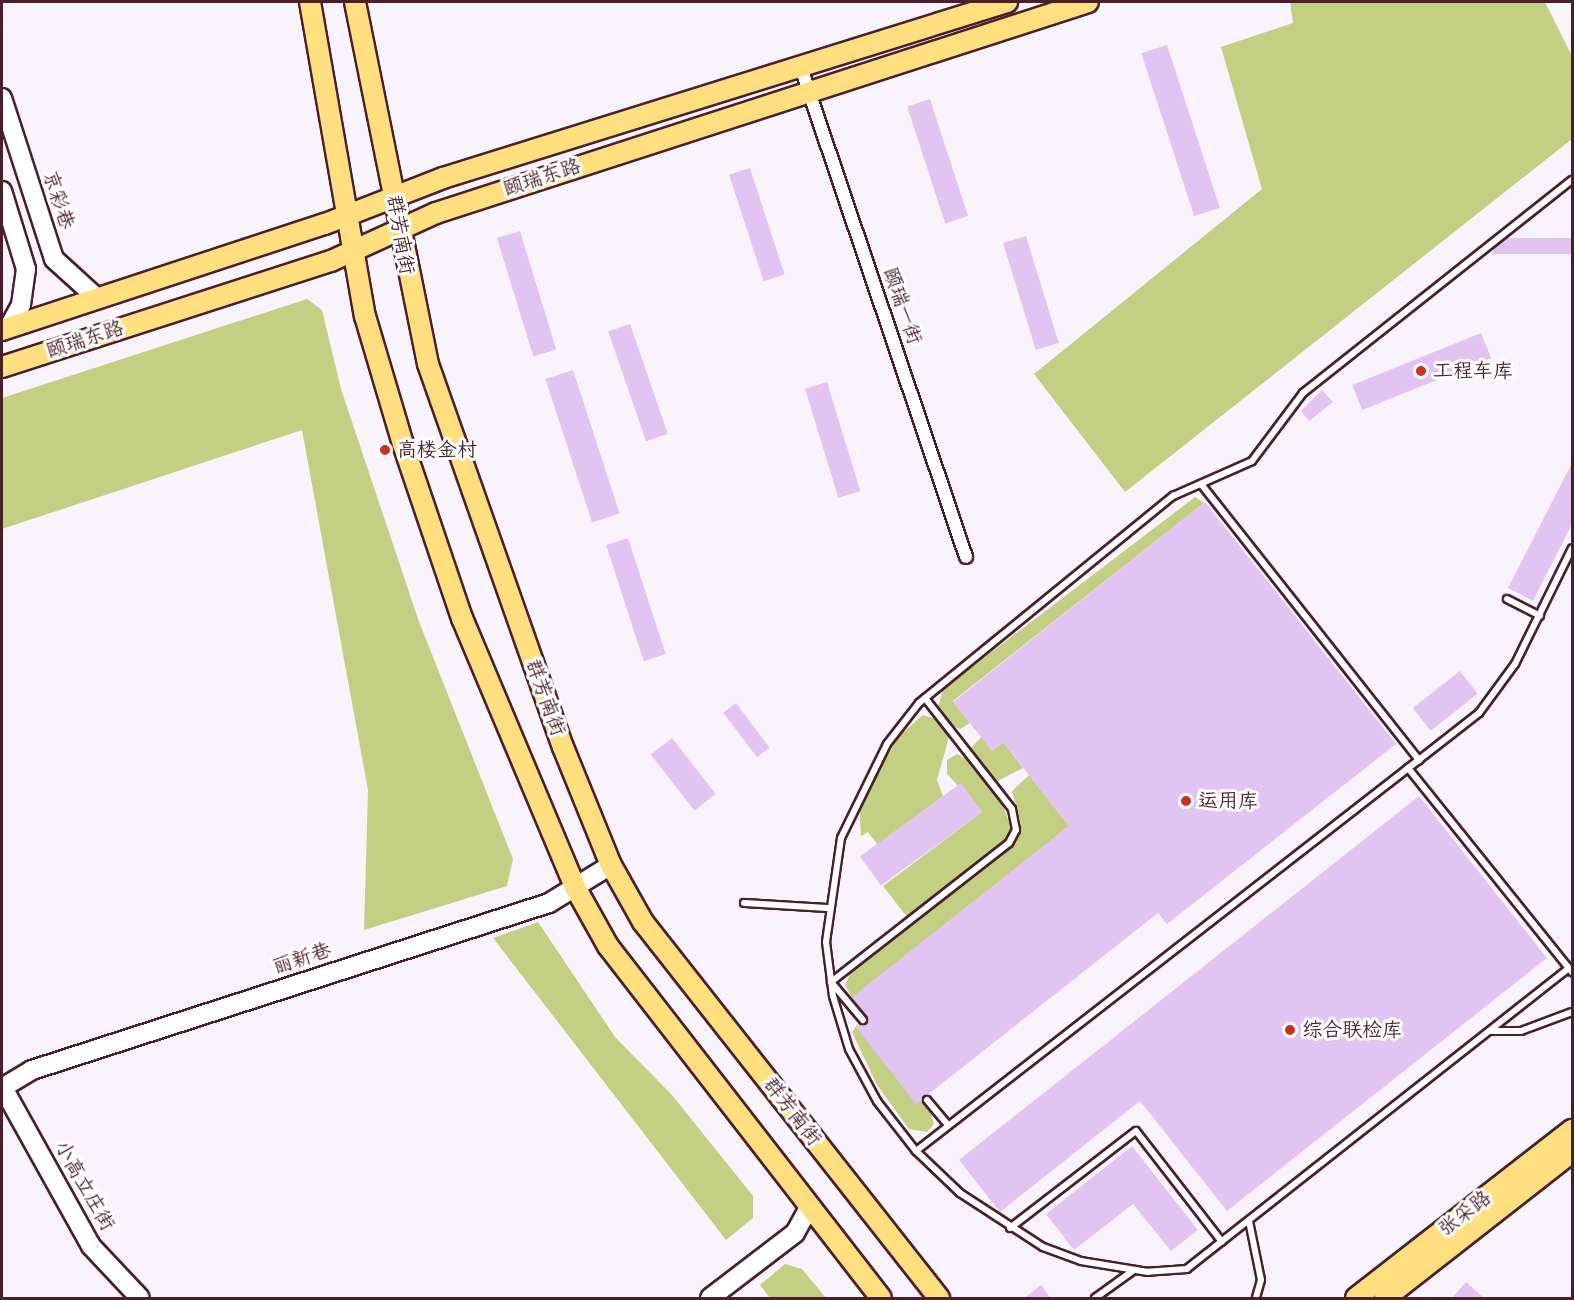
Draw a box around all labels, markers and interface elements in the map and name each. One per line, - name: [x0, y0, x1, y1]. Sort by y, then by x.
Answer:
- street label: 颐瑞东路: [500, 154, 584, 202]
- street label: 京彩巷: [37, 168, 79, 232]
- street label: 群芳南街: [381, 194, 419, 276]
- street label: 颐瑞一街: [878, 264, 926, 348]
- street label: 颐瑞东路: [43, 316, 127, 364]
- place label: 工程车库: [1433, 359, 1513, 383]
- marker: 工程车库: [1414, 364, 1428, 378]
- place label: 高楼金村: [397, 438, 477, 462]
- marker: 高楼金村: [378, 443, 392, 457]
- street label: 群芳南街: [520, 656, 570, 740]
- place label: 运用库: [1198, 789, 1258, 813]
- marker: 运用库: [1179, 794, 1193, 808]
- street label: 丽新巷: [270, 938, 334, 980]
- place label: 综合联检库: [1302, 1018, 1402, 1042]
- marker: 综合联检库: [1283, 1023, 1297, 1037]
- street label: 群芳南街: [758, 1073, 826, 1151]
- street label: 小高立庄街: [49, 1137, 119, 1235]
- street label: 张采路: [1434, 1186, 1496, 1242]

